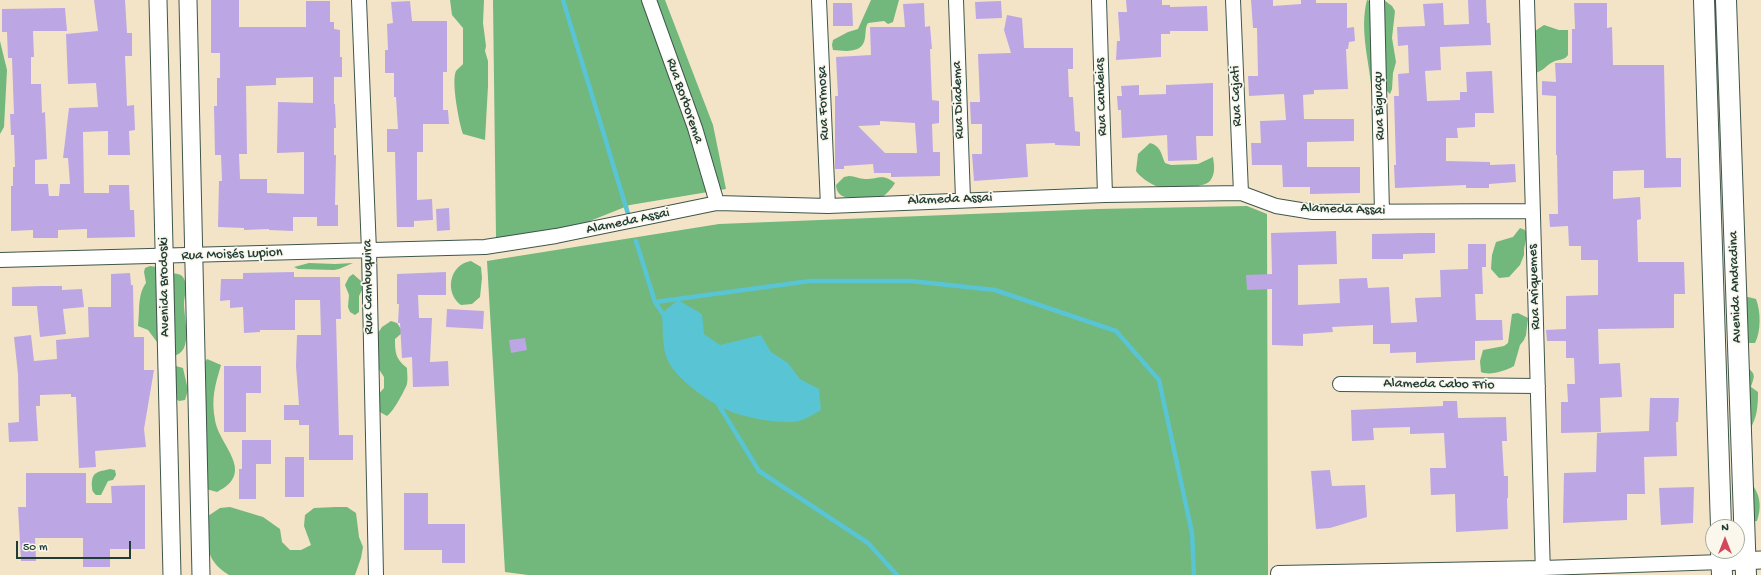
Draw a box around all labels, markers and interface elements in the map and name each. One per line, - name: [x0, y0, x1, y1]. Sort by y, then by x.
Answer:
- street label: Rua Borborema: [662, 56, 706, 146]
- street label: Rua Candeias: [1092, 58, 1112, 136]
- street label: Rua Diadema: [949, 61, 969, 139]
- street label: Rua Formosa: [814, 65, 834, 141]
- street label: Rua Cajati: [1228, 65, 1246, 127]
- street label: Rua Biguaçu: [1370, 71, 1390, 141]
- street label: Alameda Assai: [907, 190, 993, 210]
- street label: Alameda Assai: [1300, 200, 1386, 220]
- street label: Alameda Assai: [585, 205, 671, 239]
- street label: Avenida Andradina: [1726, 231, 1746, 343]
- street label: Avenida Brodoski: [156, 237, 174, 337]
- street label: Rua Cambuquira: [360, 239, 378, 335]
- street label: Rua Ariquemes: [1525, 244, 1545, 330]
- street label: Rua Moisés Lupion: [181, 245, 283, 265]
- street label: Alameda Cabo Frio: [1383, 376, 1495, 394]
- north arrow: [1705, 519, 1745, 559]
- text: N: [1721, 522, 1729, 534]
- scale bar: [18, 533, 133, 559]
- text: 50 m: [23, 541, 48, 555]

